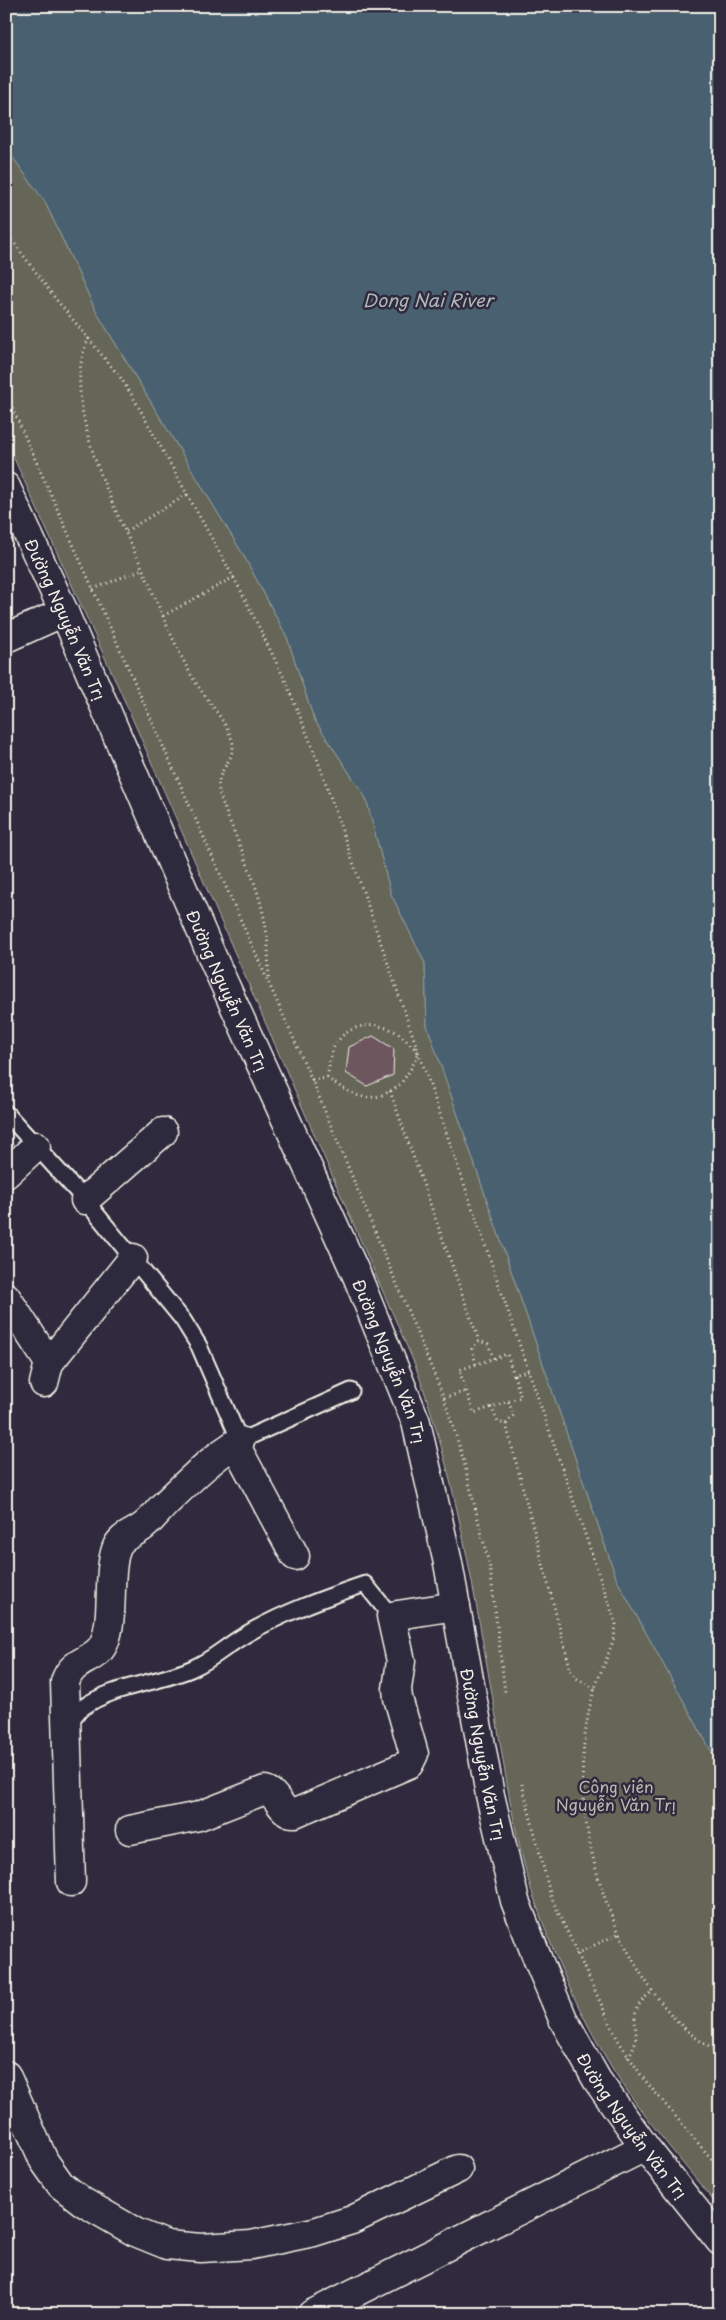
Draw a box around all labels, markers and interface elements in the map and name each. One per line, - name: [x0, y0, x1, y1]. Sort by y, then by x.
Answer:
- water label: Dong Nai River: [363, 286, 495, 313]
- street label: Đường Nguyễn Văn Trị: [19, 534, 112, 704]
- street label: Đường Nguyễn Văn Trị: [181, 906, 274, 1075]
- street label: Đường Nguyễn Văn Trị: [347, 1275, 432, 1445]
- street label: Đường Nguyễn Văn Trị: [455, 1666, 512, 1842]
- park label: Công viên Nguyễn Văn Trị: [556, 1774, 676, 1816]
- street label: Đường Nguyễn Văn Trị: [572, 2048, 693, 2203]

